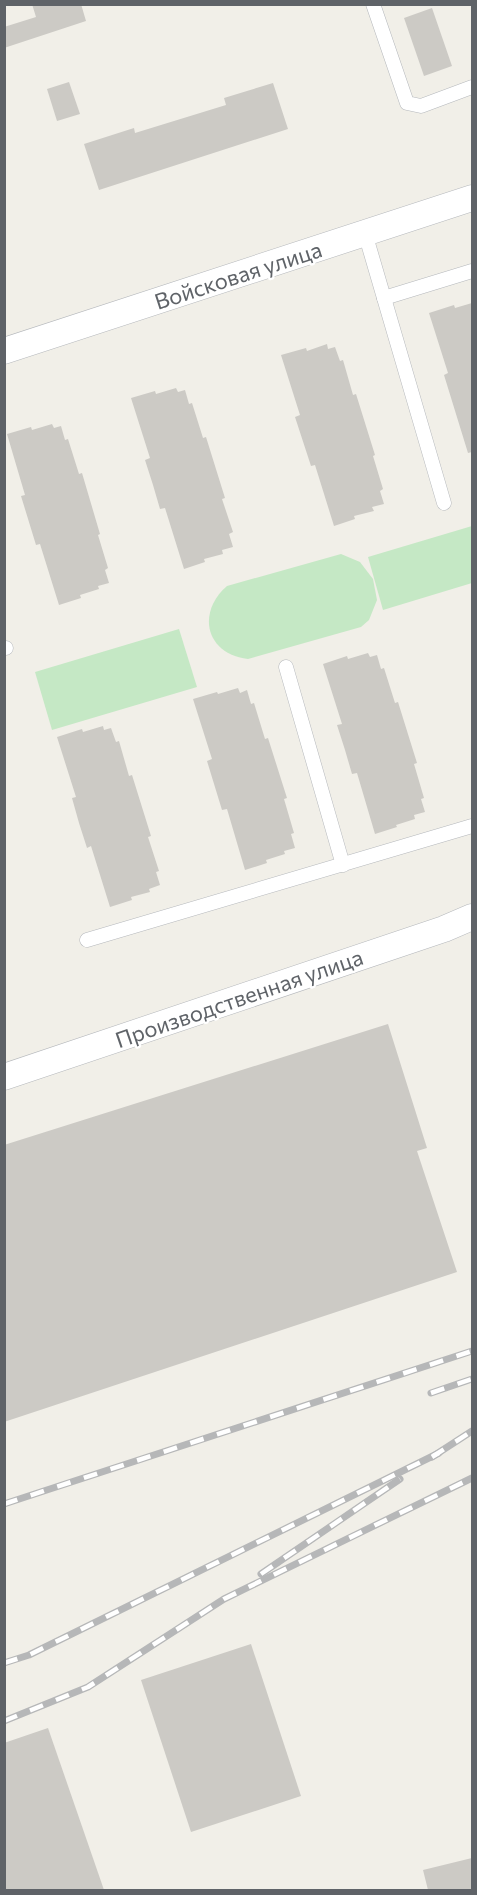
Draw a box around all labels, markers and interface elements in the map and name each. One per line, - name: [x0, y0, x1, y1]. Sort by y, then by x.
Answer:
- street label: Войсковая улица: [151, 235, 325, 315]
- street label: Производственная улица: [112, 943, 366, 1053]

